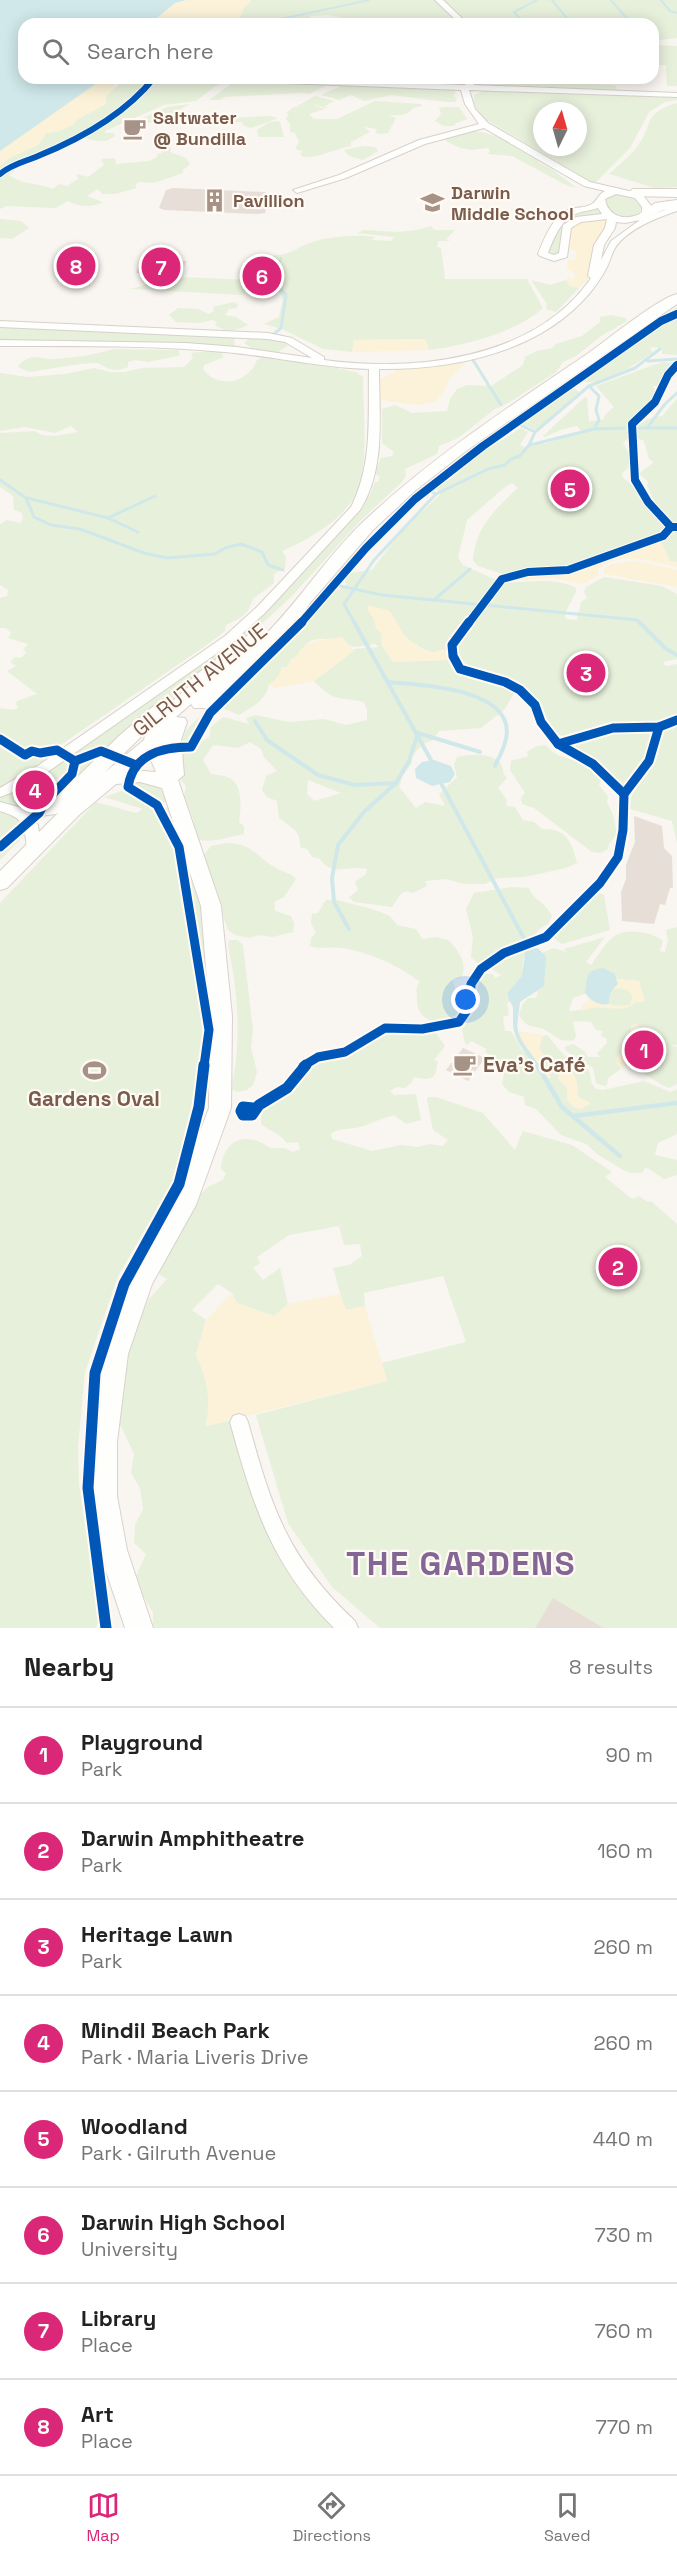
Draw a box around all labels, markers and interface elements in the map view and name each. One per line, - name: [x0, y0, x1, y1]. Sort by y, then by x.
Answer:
- search box: [18, 18, 659, 84]
- icon: search: [39, 35, 72, 68]
- text: Search here: [87, 37, 214, 65]
- north arrow: [533, 102, 587, 156]
- place label: Saltwater @ Bundilla: [153, 106, 247, 150]
- cafe icon: Saltwater @ Bundilla: [122, 115, 148, 141]
- place label: Darwin Middle School: [451, 181, 574, 225]
- building icon: Pavillion: [202, 188, 228, 214]
- place label: Pavillion: [233, 189, 305, 212]
- school or university icon: Darwin Middle School: [420, 190, 446, 216]
- pin: 8: [56, 244, 96, 288]
- pin: 7: [142, 244, 180, 290]
- pin: 6: [242, 254, 282, 298]
- pin: 5: [550, 466, 590, 512]
- street label: GILRUTH AVENUE: [127, 617, 273, 742]
- pin: 3: [566, 650, 606, 696]
- pin: 4: [15, 768, 54, 812]
- your location: [451, 985, 480, 1014]
- pin: 1: [624, 1028, 664, 1072]
- place label: Eva’s Café: [483, 1051, 586, 1078]
- cafe icon: Eva’s Café: [452, 1052, 478, 1078]
- sports icon: Gardens Oval: [81, 1058, 107, 1084]
- place label: Gardens Oval: [28, 1085, 160, 1112]
- pin: 2: [598, 1244, 638, 1290]
- district label: THE GARDENS: [346, 1543, 576, 1585]
- text: Nearby: [24, 1650, 114, 1684]
- text: 8 results: [569, 1654, 653, 1680]
- text: Playground: [81, 1728, 203, 1756]
- text: 1: [39, 1742, 48, 1768]
- text: 90 m: [606, 1742, 653, 1768]
- text: Park: [81, 1756, 123, 1782]
- text: Darwin Amphitheatre: [81, 1824, 304, 1852]
- text: 2: [38, 1838, 49, 1864]
- text: 160 m: [597, 1838, 653, 1864]
- text: Park: [81, 1852, 123, 1878]
- text: Heritage Lawn: [81, 1920, 233, 1948]
- text: 3: [37, 1934, 50, 1960]
- text: 260 m: [594, 1934, 653, 1960]
- text: Park: [81, 1948, 123, 1974]
- text: Mindil Beach Park: [81, 2016, 270, 2044]
- text: 4: [37, 2030, 50, 2056]
- text: 260 m: [594, 2030, 653, 2056]
- text: Park · Maria Liveris Drive: [81, 2044, 309, 2070]
- text: Woodland: [81, 2112, 188, 2140]
- text: 5: [38, 2126, 50, 2152]
- text: 440 m: [593, 2126, 653, 2152]
- text: Park · Gilruth Avenue: [81, 2140, 276, 2166]
- text: Darwin High School: [81, 2208, 285, 2236]
- text: 6: [37, 2222, 50, 2248]
- text: 730 m: [594, 2222, 653, 2248]
- text: University: [81, 2236, 178, 2262]
- text: Library: [81, 2304, 156, 2332]
- text: 7: [38, 2318, 49, 2344]
- text: 760 m: [594, 2318, 653, 2344]
- text: Place: [81, 2332, 133, 2358]
- text: Art: [81, 2400, 114, 2428]
- text: 8: [38, 2414, 50, 2440]
- text: 770 m: [595, 2414, 653, 2440]
- text: Place: [81, 2428, 133, 2454]
- tab: Map: [86, 2489, 120, 2546]
- tab: Directions: [293, 2489, 371, 2546]
- tab: Saved: [544, 2489, 591, 2546]

